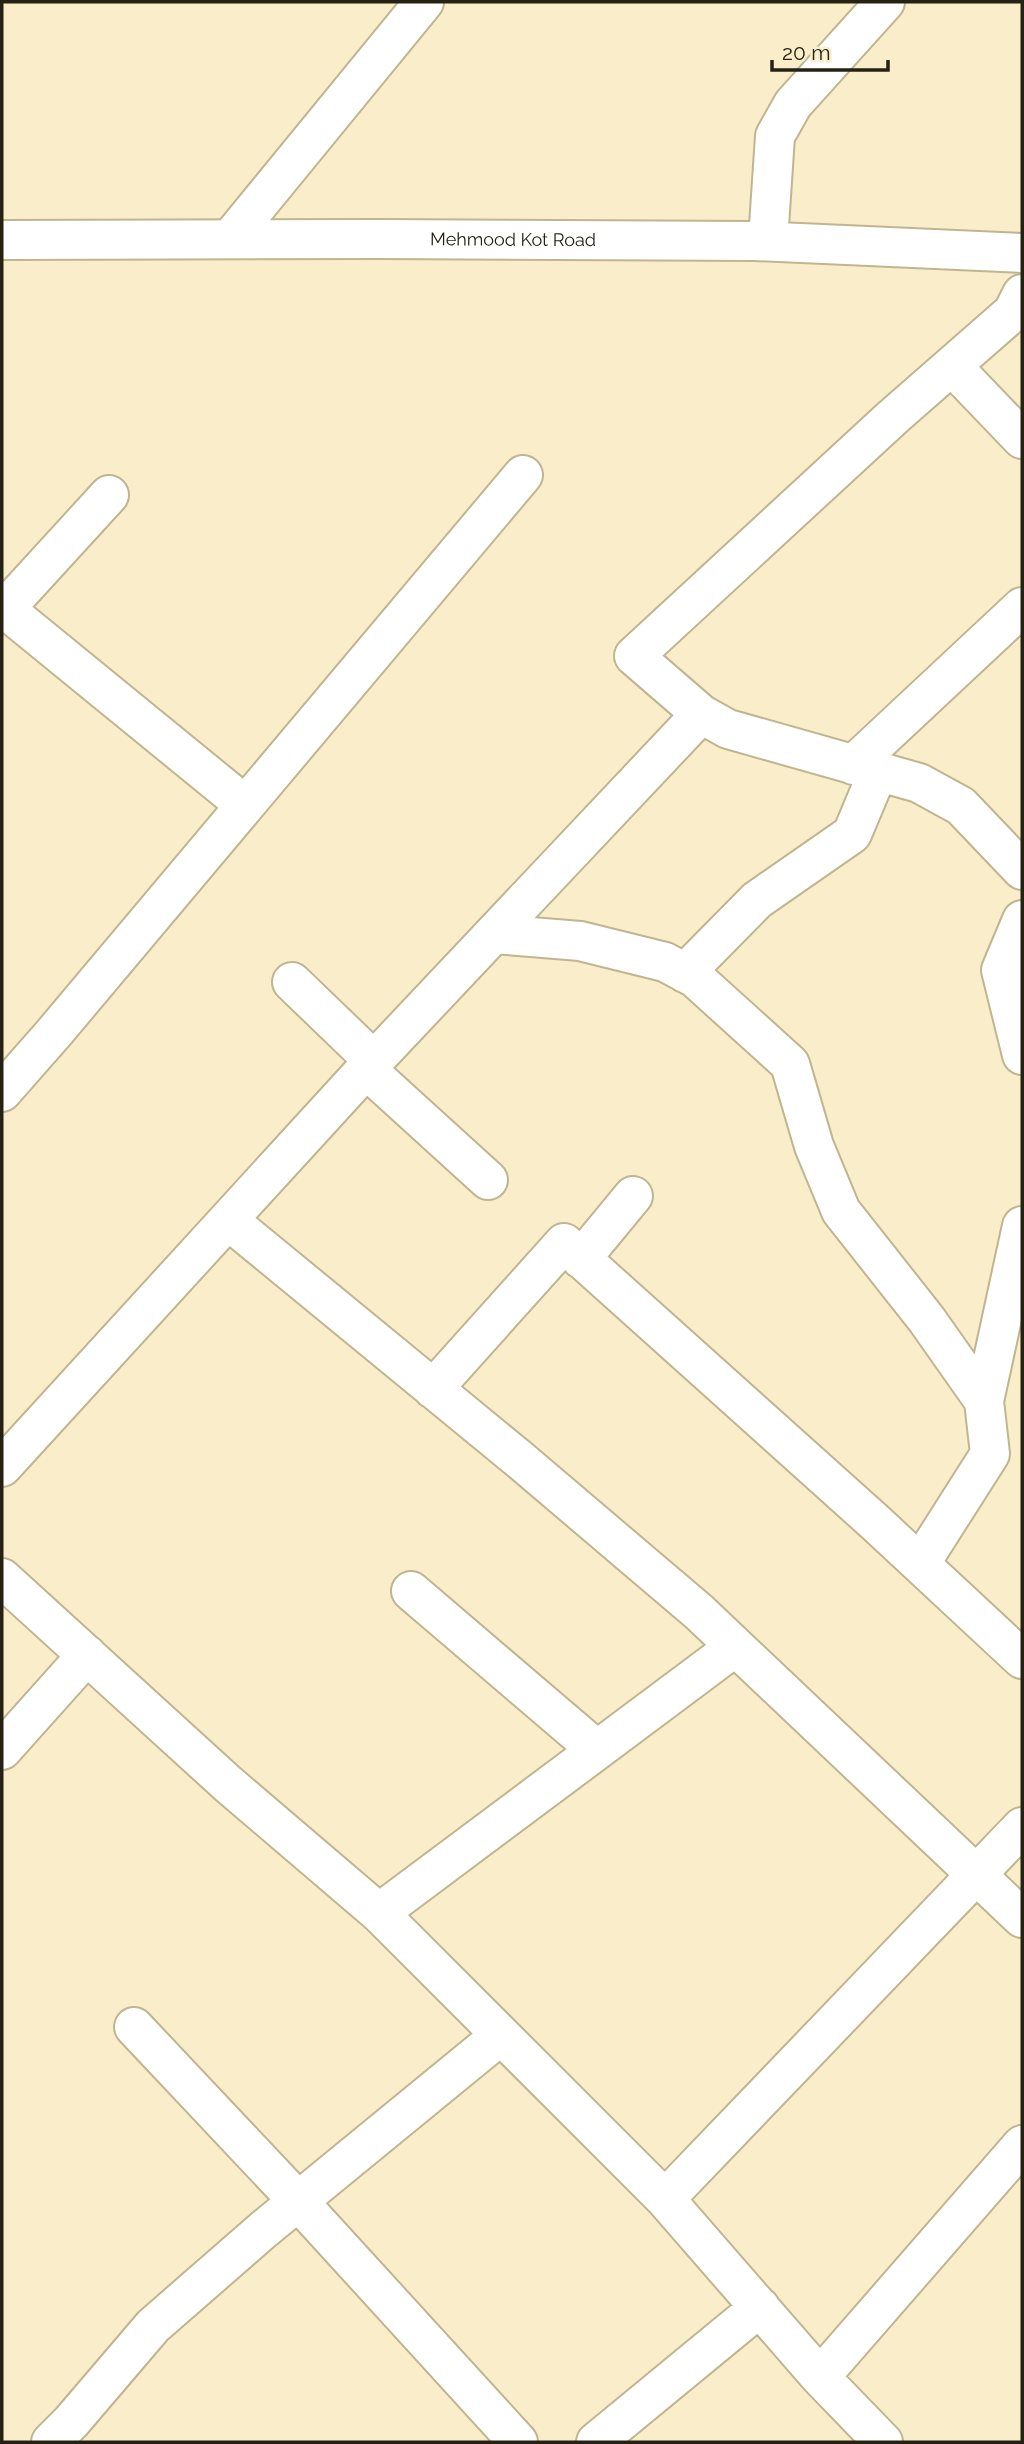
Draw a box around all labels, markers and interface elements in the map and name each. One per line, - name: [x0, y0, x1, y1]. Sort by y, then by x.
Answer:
- scale bar: [772, 28, 888, 72]
- text: 20 m: [782, 40, 830, 65]
- street label: Mehmood Kot Road: [430, 228, 596, 250]

